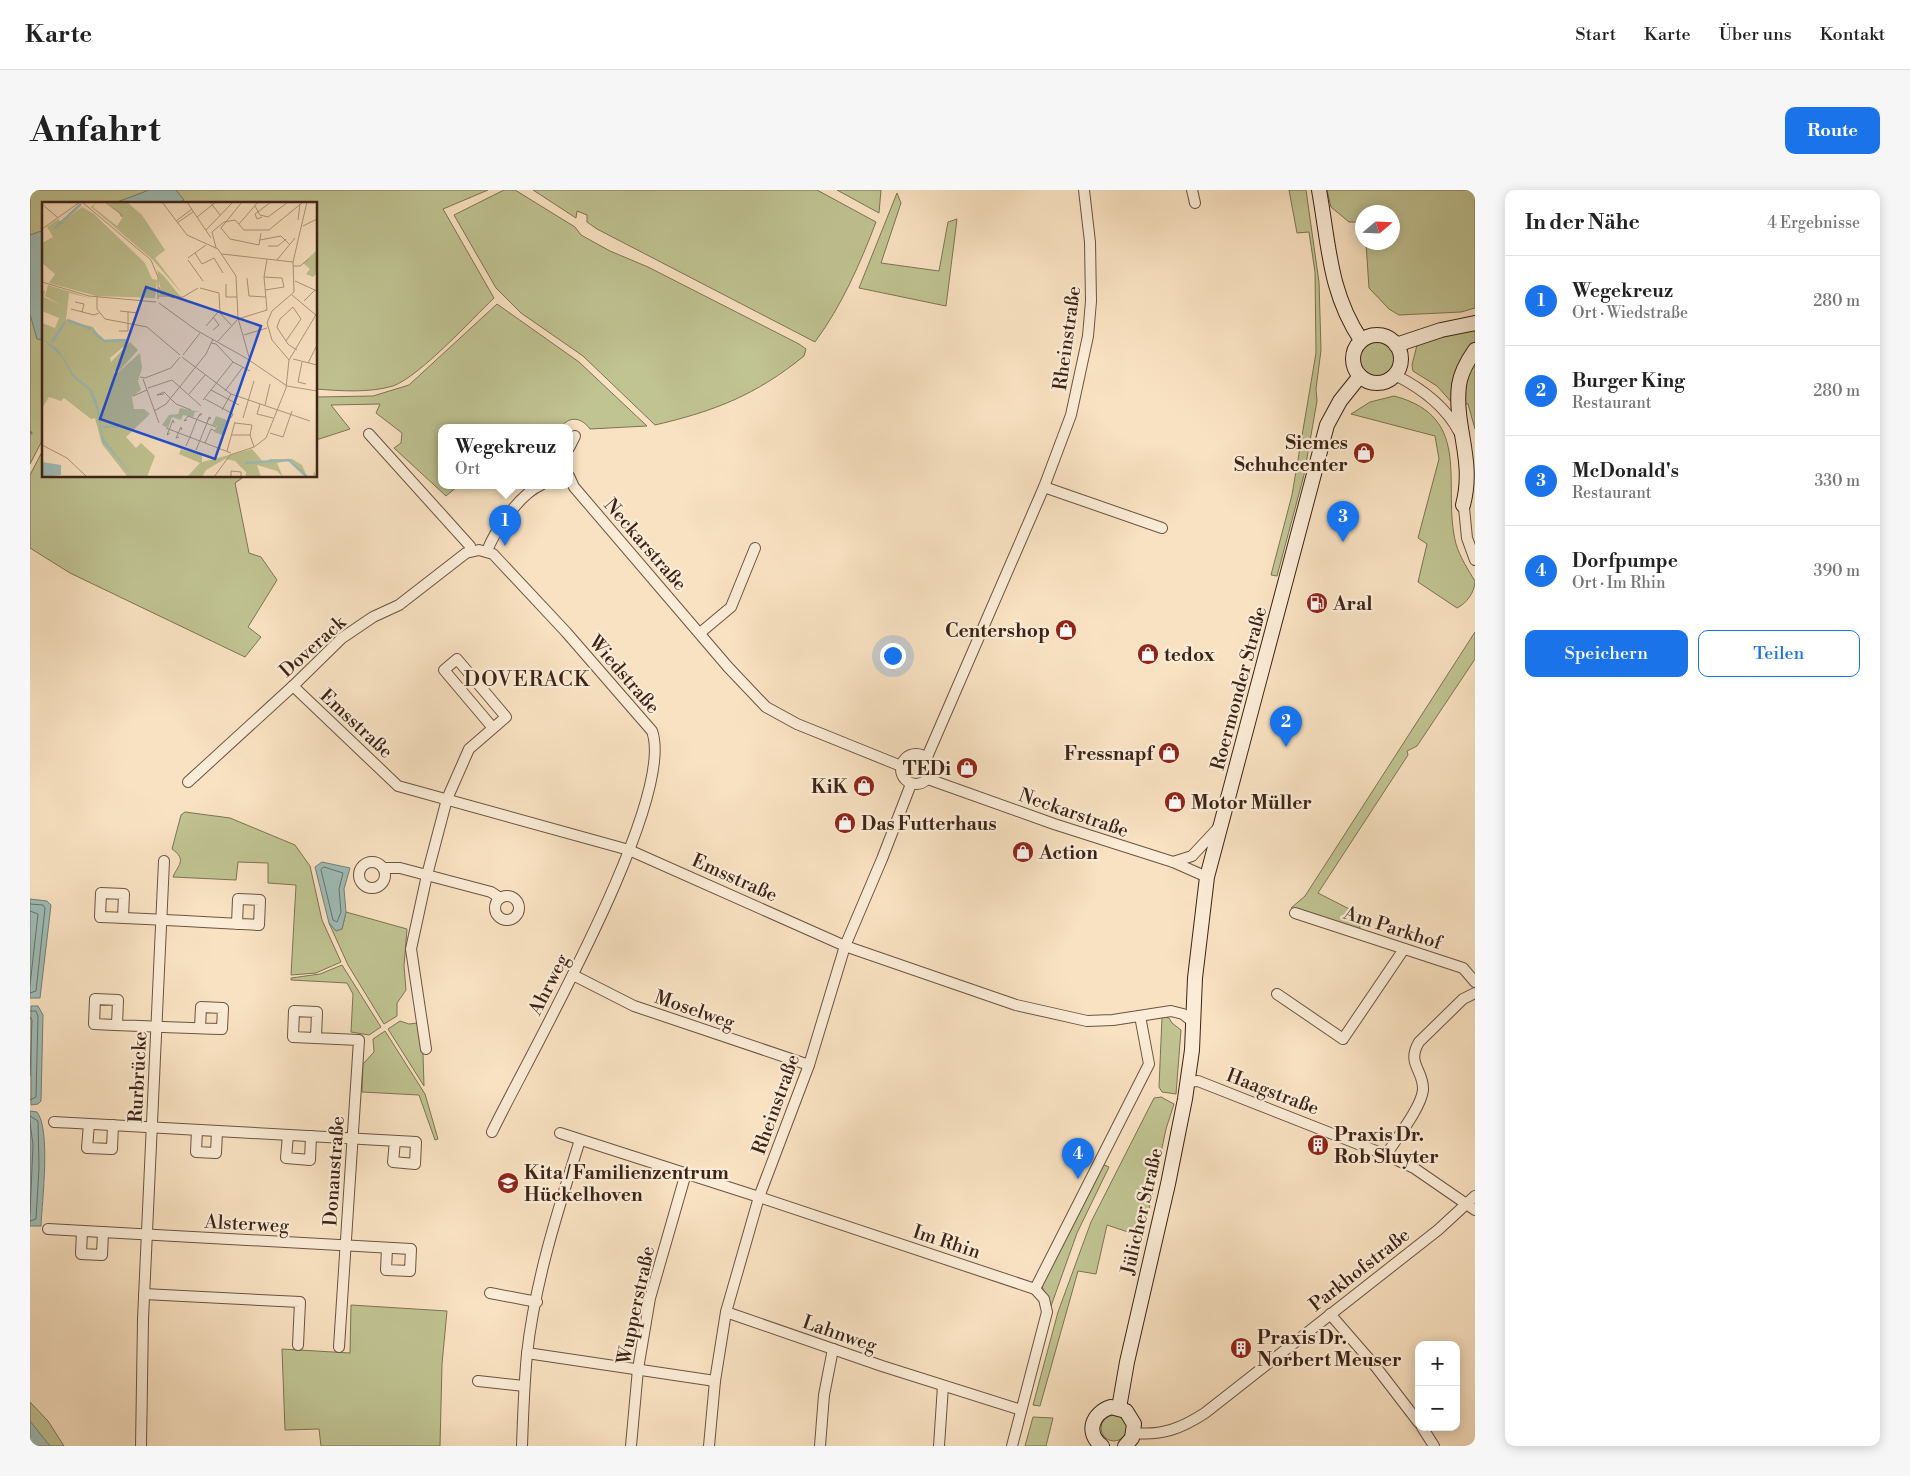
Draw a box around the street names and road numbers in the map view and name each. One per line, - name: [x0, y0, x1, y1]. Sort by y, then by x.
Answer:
- street label: Rheinstraße: [1048, 285, 1086, 392]
- street label: Neckarstraße: [599, 494, 692, 596]
- street label: Roermonder Straße: [1206, 604, 1272, 773]
- street label: Doverack: [275, 610, 352, 683]
- street label: Wiedstraße: [583, 630, 665, 719]
- street label: Emsstraße: [315, 684, 398, 764]
- street label: Neckarstraße: [1016, 783, 1132, 843]
- street label: Emsstraße: [688, 848, 781, 907]
- street label: Am Parkhof: [1340, 901, 1446, 955]
- street label: Ahrweg: [523, 950, 575, 1020]
- street label: Moselweg: [651, 985, 738, 1035]
- street label: Rurbrücke: [124, 1031, 152, 1123]
- street label: Rheinstraße: [747, 1051, 805, 1158]
- street label: Haagstraße: [1223, 1063, 1322, 1121]
- street label: Donaustraße: [318, 1115, 350, 1227]
- street label: Jülicher Straße: [1116, 1146, 1168, 1278]
- street label: Alsterweg: [203, 1210, 290, 1238]
- street label: Im Rhin: [910, 1220, 984, 1264]
- street label: Parkhofstraße: [1304, 1223, 1415, 1317]
- street label: Wupperstraße: [612, 1244, 660, 1368]
- street label: Lahnweg: [799, 1310, 880, 1358]

